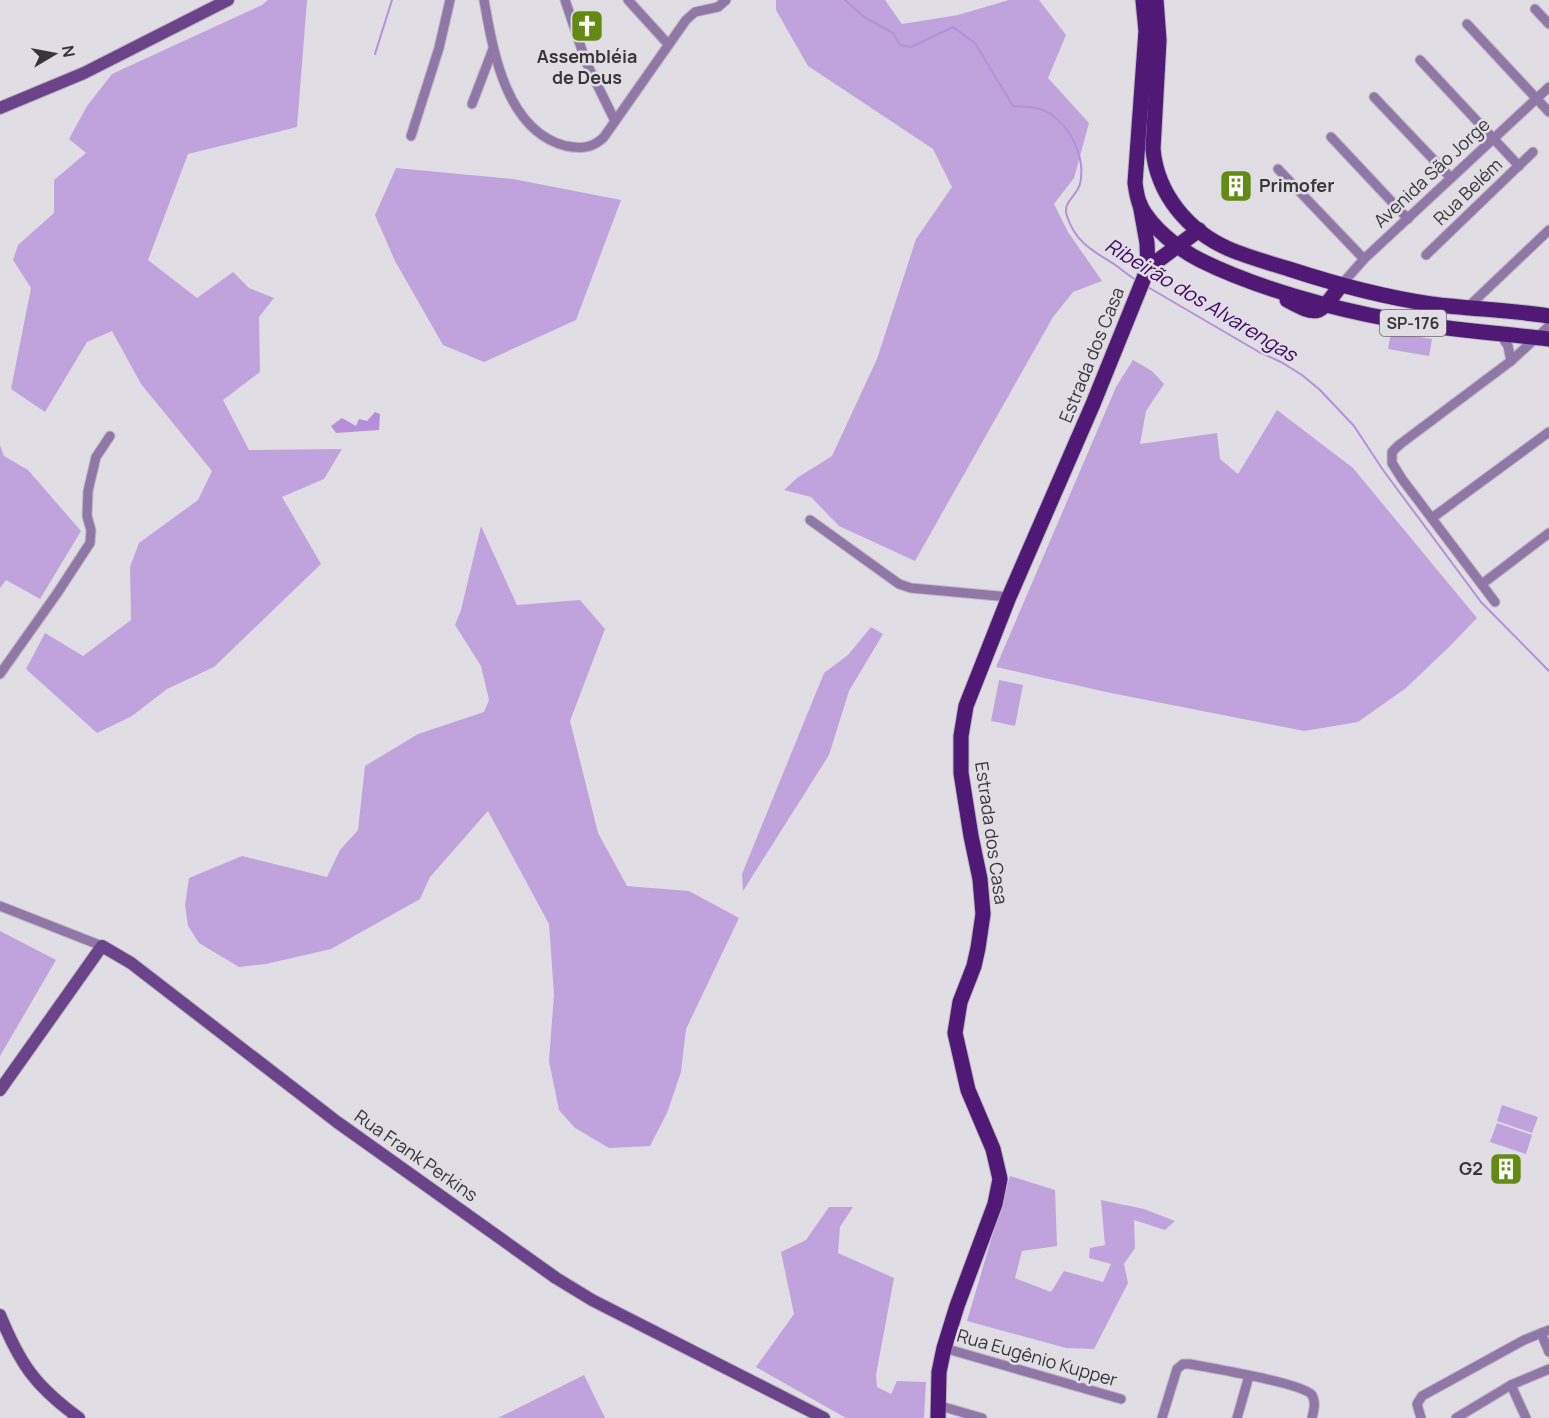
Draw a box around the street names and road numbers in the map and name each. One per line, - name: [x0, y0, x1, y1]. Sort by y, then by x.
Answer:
- street label: Avenida São Jorge: [1368, 112, 1495, 232]
- street label: Rua Belém: [1428, 152, 1507, 230]
- street label: Estrada dos Casa: [1053, 283, 1129, 426]
- road number: SP-176: [1380, 310, 1446, 336]
- street label: Estrada dos Casa: [970, 760, 1014, 906]
- street label: Rua Frank Perkins: [350, 1104, 483, 1207]
- street label: Rua Eugênio Kupper: [954, 1323, 1121, 1392]

